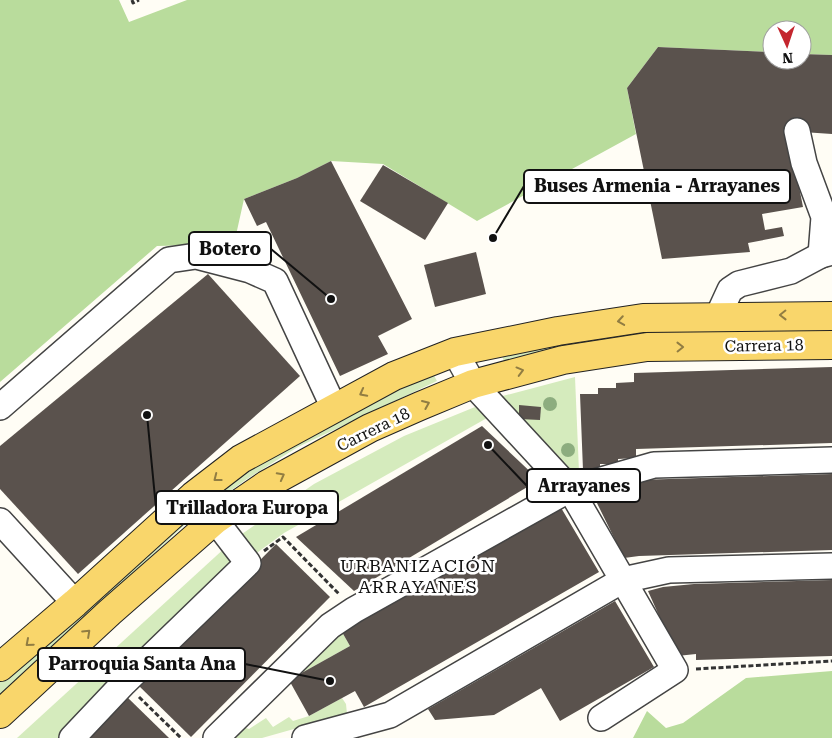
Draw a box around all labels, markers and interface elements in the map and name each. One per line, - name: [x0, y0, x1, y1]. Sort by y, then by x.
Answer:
- north arrow: [762, 20, 812, 70]
- text: N: [782, 50, 793, 66]
- callout: Buses Armenia - Arrayanes: [524, 170, 790, 203]
- text: Buses Armenia - Arrayanes: [534, 175, 780, 196]
- callout: Botero: [189, 232, 271, 265]
- text: Botero: [199, 238, 261, 259]
- one-way arrow: [779, 310, 787, 321]
- one-way arrow: [617, 315, 625, 326]
- street label: Carrera 18: [724, 335, 804, 356]
- one-way arrow: [677, 341, 685, 352]
- one-way arrow: [516, 367, 524, 377]
- one-way arrow: [359, 386, 368, 396]
- one-way arrow: [421, 399, 430, 410]
- street label: Carrera 18: [334, 404, 413, 455]
- callout: Arrayanes: [527, 469, 640, 502]
- one-way arrow: [214, 472, 223, 480]
- one-way arrow: [275, 473, 284, 483]
- text: Arrayanes: [538, 475, 630, 496]
- callout: Trilladora Europa: [156, 491, 338, 524]
- text: Trilladora Europa: [166, 497, 328, 518]
- district label: URBANIZACIÓN ARRAYANES: [340, 555, 496, 597]
- one-way arrow: [81, 630, 90, 639]
- one-way arrow: [26, 637, 35, 645]
- callout: Parroquia Santa Ana: [38, 648, 245, 681]
- text: Parroquia Santa Ana: [48, 653, 236, 674]

